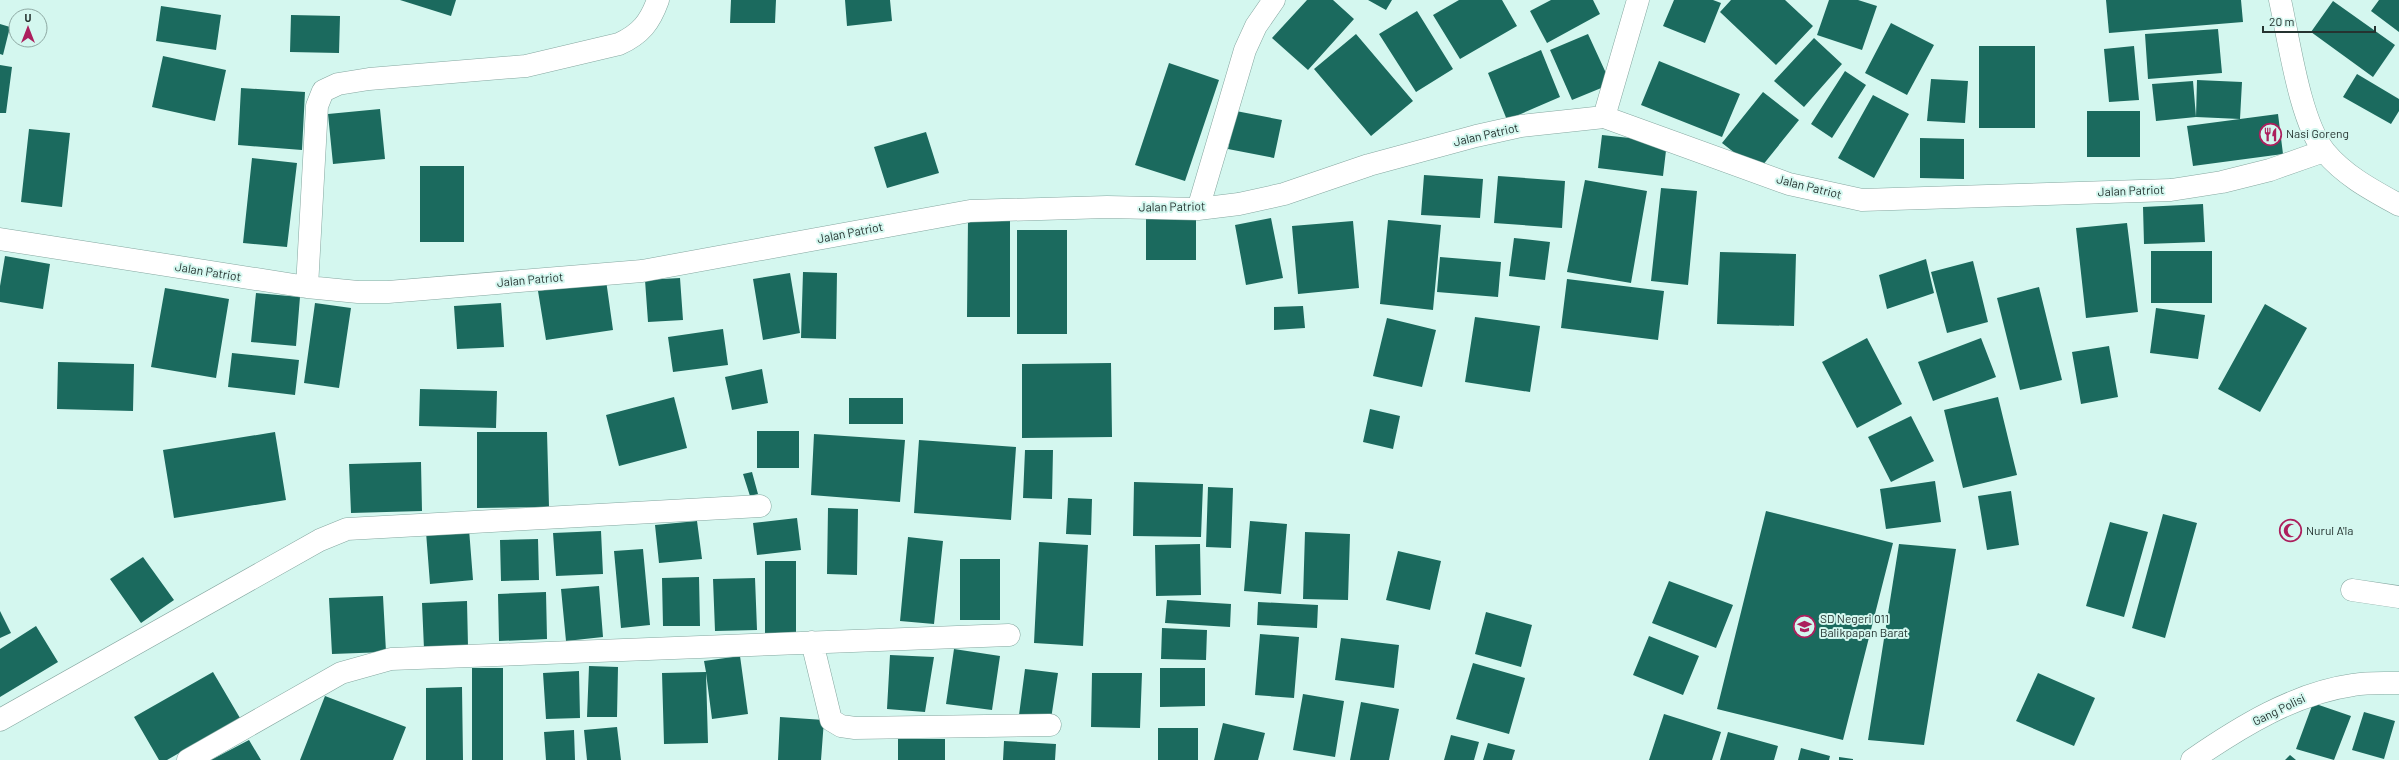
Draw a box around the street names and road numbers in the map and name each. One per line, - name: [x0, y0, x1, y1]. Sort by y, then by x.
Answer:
- street label: Jalan Patriot: [1452, 120, 1520, 148]
- street label: Jalan Patriot: [1775, 171, 1843, 201]
- street label: Jalan Patriot: [2097, 182, 2164, 198]
- street label: Jalan Patriot: [1139, 198, 1205, 214]
- street label: Jalan Patriot: [816, 219, 884, 245]
- street label: Jalan Patriot: [174, 259, 242, 283]
- street label: Jalan Patriot: [496, 269, 564, 289]
- street label: Gang Polisi: [2250, 690, 2307, 728]

